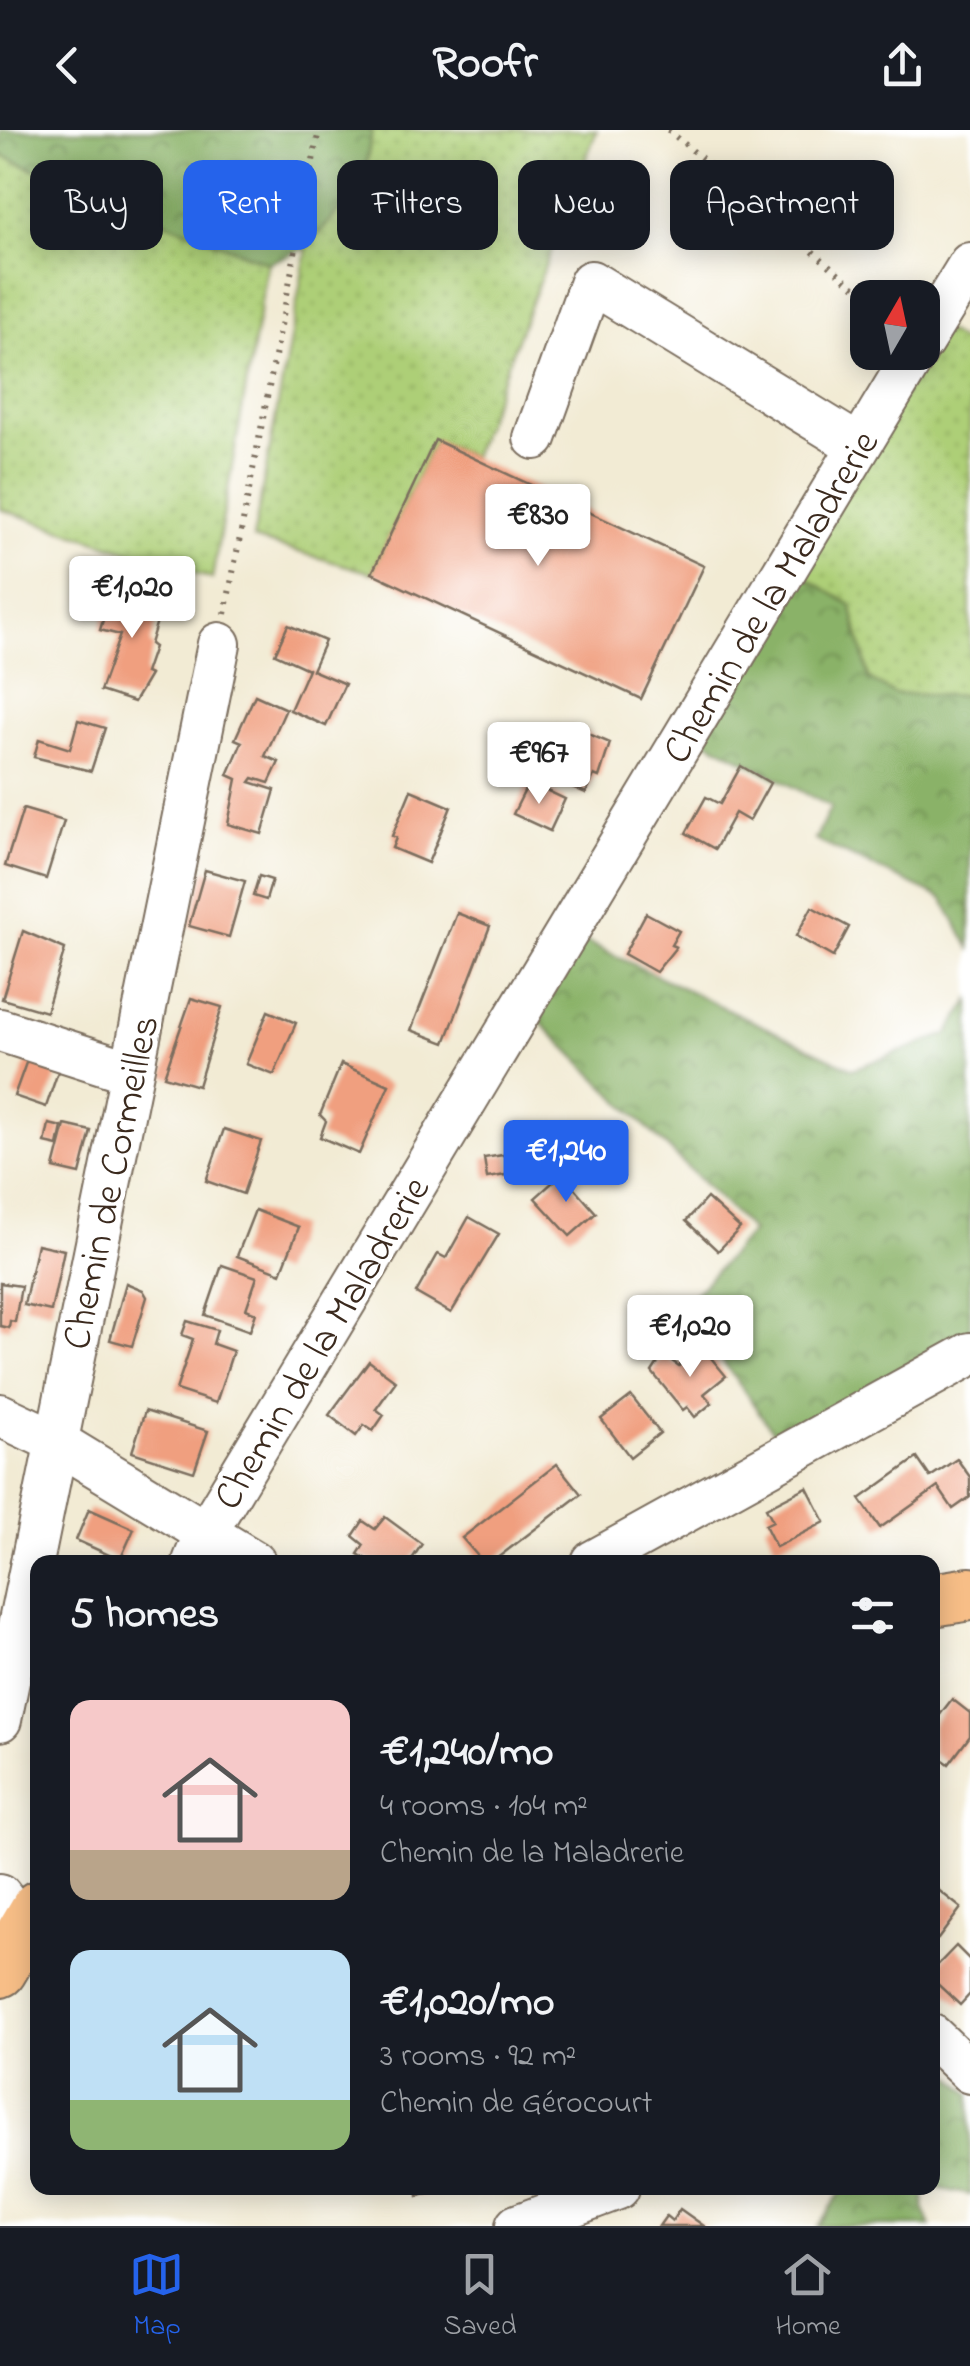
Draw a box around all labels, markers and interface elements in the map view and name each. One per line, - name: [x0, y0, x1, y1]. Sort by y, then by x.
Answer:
- text: Roofr: [432, 32, 538, 98]
- icon: back: [40, 38, 95, 93]
- icon: share: [875, 38, 930, 93]
- chip: Buy: [30, 160, 163, 250]
- chip: Rent: [183, 160, 317, 250]
- chip: Filters: [337, 160, 498, 250]
- chip: New: [518, 160, 650, 250]
- chip: Apartment: [670, 160, 894, 250]
- north arrow: [850, 280, 940, 370]
- map controls: [850, 280, 940, 370]
- street label: Chemin de la Maladrerie: [650, 420, 896, 776]
- pin: €830: [479, 484, 597, 569]
- text: €830: [507, 493, 569, 540]
- pin: €1,020: [51, 556, 213, 641]
- text: €1,020: [91, 565, 173, 612]
- pin: €967: [480, 722, 598, 807]
- text: €967: [509, 731, 569, 778]
- street label: Chemin de Cormeilles: [49, 1010, 178, 1355]
- pin: €1,240: [485, 1120, 647, 1205]
- text: €1,240: [526, 1129, 606, 1176]
- street label: Chemin de la Maladrerie: [201, 1166, 447, 1522]
- pin: €1,020: [609, 1295, 771, 1380]
- text: €1,020: [649, 1304, 731, 1351]
- text: 5 homes: [70, 1585, 219, 1646]
- icon: filters: [845, 1588, 900, 1643]
- text: €1,240/mo: [380, 1723, 554, 1784]
- icon: home: [150, 1740, 270, 1860]
- text: 4 rooms · 104 m²: [380, 1784, 588, 1831]
- text: Chemin de la Maladrerie: [380, 1831, 684, 1878]
- text: €1,020/mo: [380, 1973, 554, 2034]
- icon: home: [150, 1990, 270, 2110]
- text: 3 rooms · 92 m²: [380, 2034, 576, 2081]
- text: Chemin de Gérocourt: [380, 2081, 652, 2128]
- tab: Map: [129, 2247, 184, 2348]
- tab: Saved: [443, 2247, 516, 2348]
- tab: Home: [775, 2247, 841, 2348]

